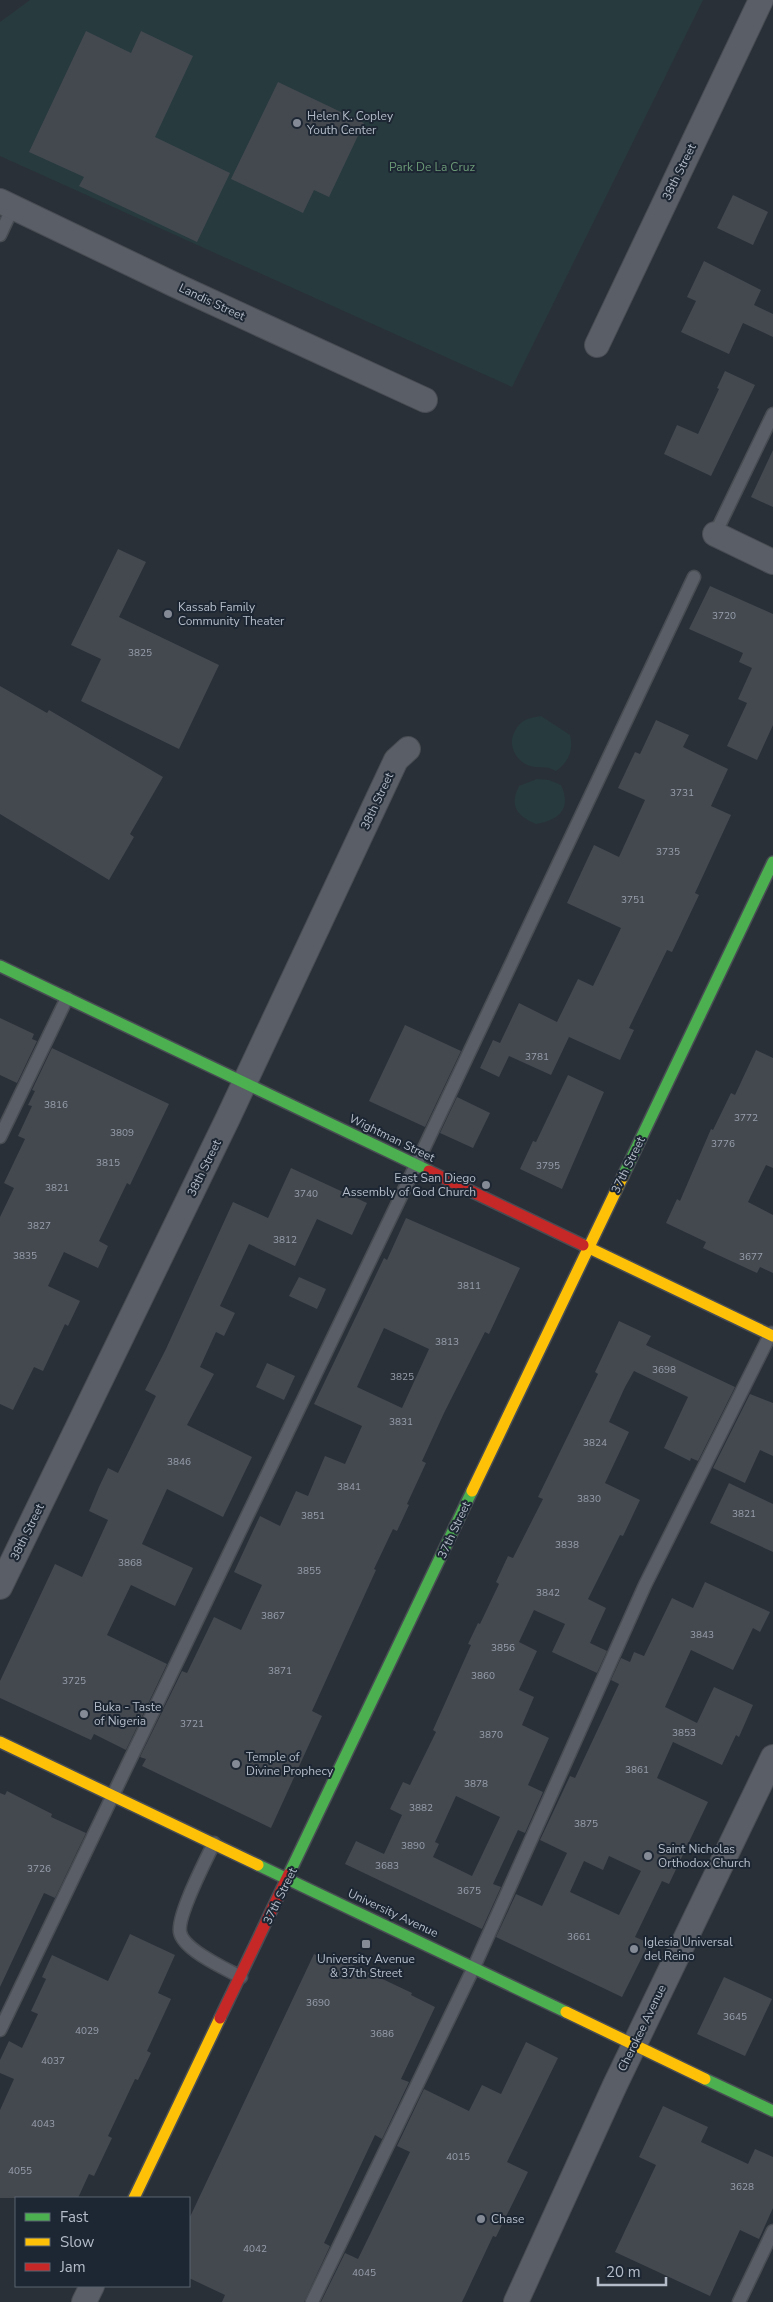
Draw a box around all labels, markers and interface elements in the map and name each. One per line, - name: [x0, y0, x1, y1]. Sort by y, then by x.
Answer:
- place label: Helen K. Copley Youth Center: [306, 108, 394, 138]
- marker: Helen K. Copley Youth Center: [291, 117, 303, 129]
- street label: 38th Street: [658, 140, 700, 203]
- park label: Park De La Cruz: [389, 159, 475, 175]
- street label: Landis Street: [176, 280, 248, 325]
- place label: Kassab Family Community Theater: [178, 599, 285, 629]
- marker: Kassab Family Community Theater: [162, 608, 174, 620]
- house number: 3720: [712, 609, 736, 623]
- house number: 3825: [128, 646, 152, 660]
- street label: 38th Street: [357, 769, 398, 832]
- house number: 3731: [670, 786, 694, 800]
- house number: 3735: [656, 845, 680, 859]
- house number: 3751: [621, 893, 645, 907]
- house number: 3781: [525, 1050, 549, 1064]
- house number: 3816: [44, 1098, 68, 1112]
- street label: Wightman Street: [347, 1110, 438, 1166]
- house number: 3772: [734, 1111, 758, 1125]
- house number: 3809: [110, 1126, 134, 1140]
- street label: 37th Street: [607, 1133, 649, 1196]
- street label: 38th Street: [183, 1136, 225, 1199]
- house number: 3776: [711, 1137, 735, 1151]
- house number: 3815: [96, 1156, 120, 1170]
- house number: 3795: [536, 1159, 560, 1173]
- place label: East San Diego Assembly of God Church: [342, 1170, 476, 1200]
- marker: East San Diego Assembly of God Church: [480, 1179, 492, 1191]
- house number: 3821: [45, 1181, 69, 1195]
- house number: 3740: [294, 1187, 318, 1201]
- house number: 3827: [27, 1219, 51, 1233]
- house number: 3812: [273, 1233, 297, 1247]
- house number: 3835: [13, 1249, 37, 1263]
- house number: 3677: [739, 1250, 763, 1264]
- house number: 3811: [457, 1279, 481, 1293]
- house number: 3813: [435, 1335, 459, 1349]
- house number: 3698: [652, 1363, 676, 1377]
- house number: 3825: [390, 1370, 414, 1384]
- house number: 3831: [389, 1415, 413, 1429]
- house number: 3824: [583, 1436, 607, 1450]
- house number: 3846: [167, 1455, 191, 1469]
- house number: 3841: [337, 1480, 361, 1494]
- house number: 3830: [577, 1492, 601, 1506]
- street label: 37th Street: [434, 1498, 475, 1561]
- street label: 38th Street: [6, 1500, 48, 1563]
- house number: 3821: [732, 1507, 756, 1521]
- house number: 3851: [301, 1509, 325, 1523]
- house number: 3838: [555, 1538, 579, 1552]
- house number: 3868: [118, 1556, 142, 1570]
- house number: 3855: [297, 1564, 321, 1578]
- house number: 3842: [536, 1586, 560, 1600]
- house number: 3867: [261, 1609, 285, 1623]
- house number: 3843: [690, 1628, 714, 1642]
- house number: 3856: [491, 1641, 515, 1655]
- house number: 3871: [268, 1664, 292, 1678]
- house number: 3860: [471, 1669, 495, 1683]
- house number: 3725: [62, 1674, 86, 1688]
- place label: Buka - Taste of Nigeria: [94, 1699, 161, 1729]
- marker: Buka - Taste of Nigeria: [78, 1708, 90, 1720]
- house number: 3721: [180, 1717, 204, 1731]
- house number: 3853: [672, 1726, 696, 1740]
- house number: 3870: [479, 1728, 503, 1742]
- place label: Temple of Divine Prophecy: [246, 1749, 334, 1779]
- marker: Temple of Divine Prophecy: [230, 1758, 242, 1770]
- house number: 3861: [625, 1763, 649, 1777]
- house number: 3878: [464, 1777, 488, 1791]
- house number: 3882: [409, 1801, 433, 1815]
- house number: 3875: [574, 1817, 598, 1831]
- house number: 3890: [401, 1839, 425, 1853]
- place label: Saint Nicholas Orthodox Church: [658, 1841, 751, 1871]
- marker: Saint Nicholas Orthodox Church: [642, 1850, 654, 1862]
- house number: 3683: [375, 1859, 399, 1873]
- house number: 3726: [27, 1862, 51, 1876]
- street label: 37th Street: [259, 1864, 301, 1927]
- house number: 3675: [457, 1884, 481, 1898]
- street label: University Avenue: [345, 1885, 441, 1941]
- house number: 3661: [567, 1930, 591, 1944]
- place label: Iglesia Universal del Reino: [644, 1934, 733, 1964]
- marker: University Avenue & 37th Street: [360, 1938, 372, 1950]
- marker: Iglesia Universal del Reino: [628, 1943, 640, 1955]
- place label: University Avenue & 37th Street: [317, 1951, 415, 1981]
- street label: Cherokee Avenue: [614, 1982, 670, 2074]
- house number: 3690: [306, 1996, 330, 2010]
- house number: 3645: [723, 2010, 747, 2024]
- house number: 4029: [75, 2024, 99, 2038]
- house number: 3686: [370, 2027, 394, 2041]
- house number: 4037: [41, 2054, 65, 2068]
- house number: 4043: [31, 2117, 55, 2131]
- house number: 4015: [446, 2150, 470, 2164]
- house number: 4055: [8, 2164, 32, 2178]
- house number: 3628: [730, 2180, 754, 2194]
- legend: [15, 2197, 190, 2287]
- text: Fast: [60, 2207, 89, 2227]
- place label: Chase: [491, 2211, 524, 2227]
- marker: Chase: [475, 2213, 487, 2225]
- text: Slow: [60, 2232, 95, 2252]
- house number: 4042: [243, 2242, 267, 2256]
- scale bar: [598, 2254, 666, 2286]
- text: Jam: [59, 2257, 86, 2277]
- text: 20 m: [606, 2262, 641, 2282]
- house number: 4045: [352, 2266, 376, 2280]

